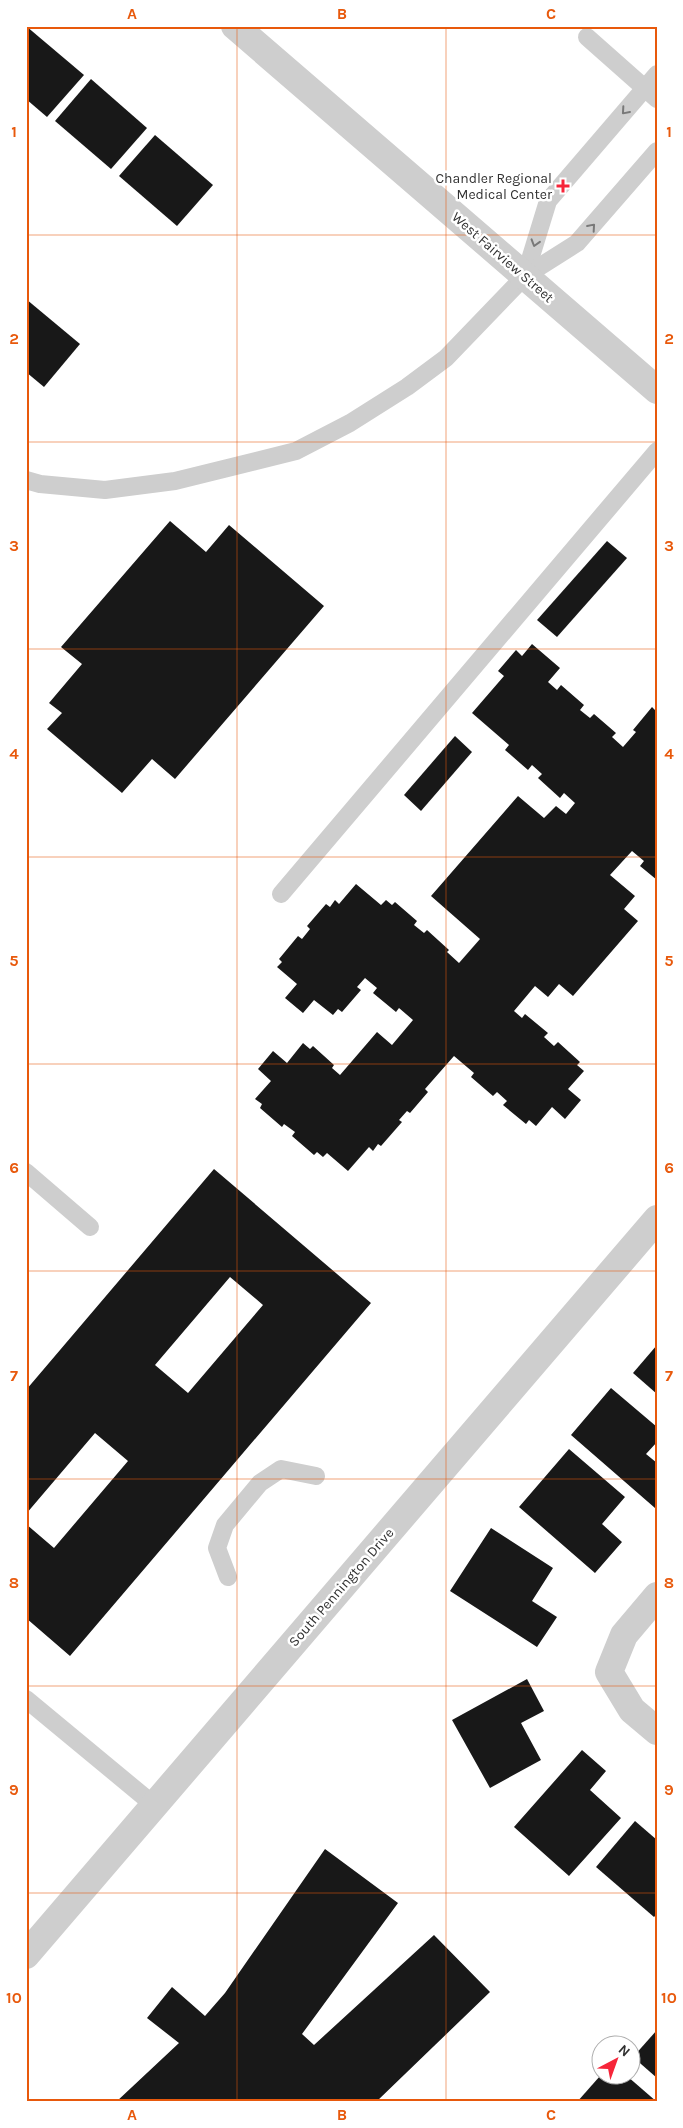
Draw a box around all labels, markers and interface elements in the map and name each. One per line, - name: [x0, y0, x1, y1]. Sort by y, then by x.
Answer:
- text: A: [127, 4, 137, 23]
- text: B: [337, 4, 347, 23]
- text: C: [546, 4, 556, 23]
- one-way arrow: [622, 106, 631, 115]
- text: 1: [11, 122, 17, 141]
- text: 1: [666, 122, 672, 141]
- place label: Chandler Regional Medical Center: [435, 170, 553, 203]
- marker: Chandler Regional Medical Center: [556, 179, 570, 193]
- street label: West Fairview Street: [448, 209, 557, 306]
- one-way arrow: [586, 223, 595, 232]
- one-way arrow: [530, 239, 540, 247]
- text: 2: [9, 329, 19, 348]
- text: 2: [664, 329, 674, 348]
- text: 3: [9, 536, 19, 555]
- text: 3: [664, 536, 674, 555]
- text: 4: [9, 744, 19, 763]
- text: 4: [664, 744, 674, 763]
- text: 5: [9, 951, 19, 970]
- text: 5: [664, 951, 674, 970]
- text: 6: [9, 1158, 19, 1177]
- text: 6: [664, 1158, 674, 1177]
- text: 7: [10, 1366, 18, 1385]
- text: 7: [665, 1366, 673, 1385]
- street label: South Pennington Drive: [285, 1525, 397, 1650]
- text: 8: [9, 1573, 19, 1592]
- text: 8: [664, 1573, 674, 1592]
- text: 9: [9, 1780, 19, 1799]
- text: 9: [664, 1780, 674, 1799]
- text: 10: [6, 1988, 22, 2007]
- text: 10: [661, 1988, 677, 2007]
- north arrow: [590, 2036, 640, 2086]
- text: N: [615, 2041, 634, 2060]
- text: A: [127, 2105, 137, 2124]
- text: B: [337, 2105, 347, 2124]
- text: C: [546, 2105, 556, 2124]

